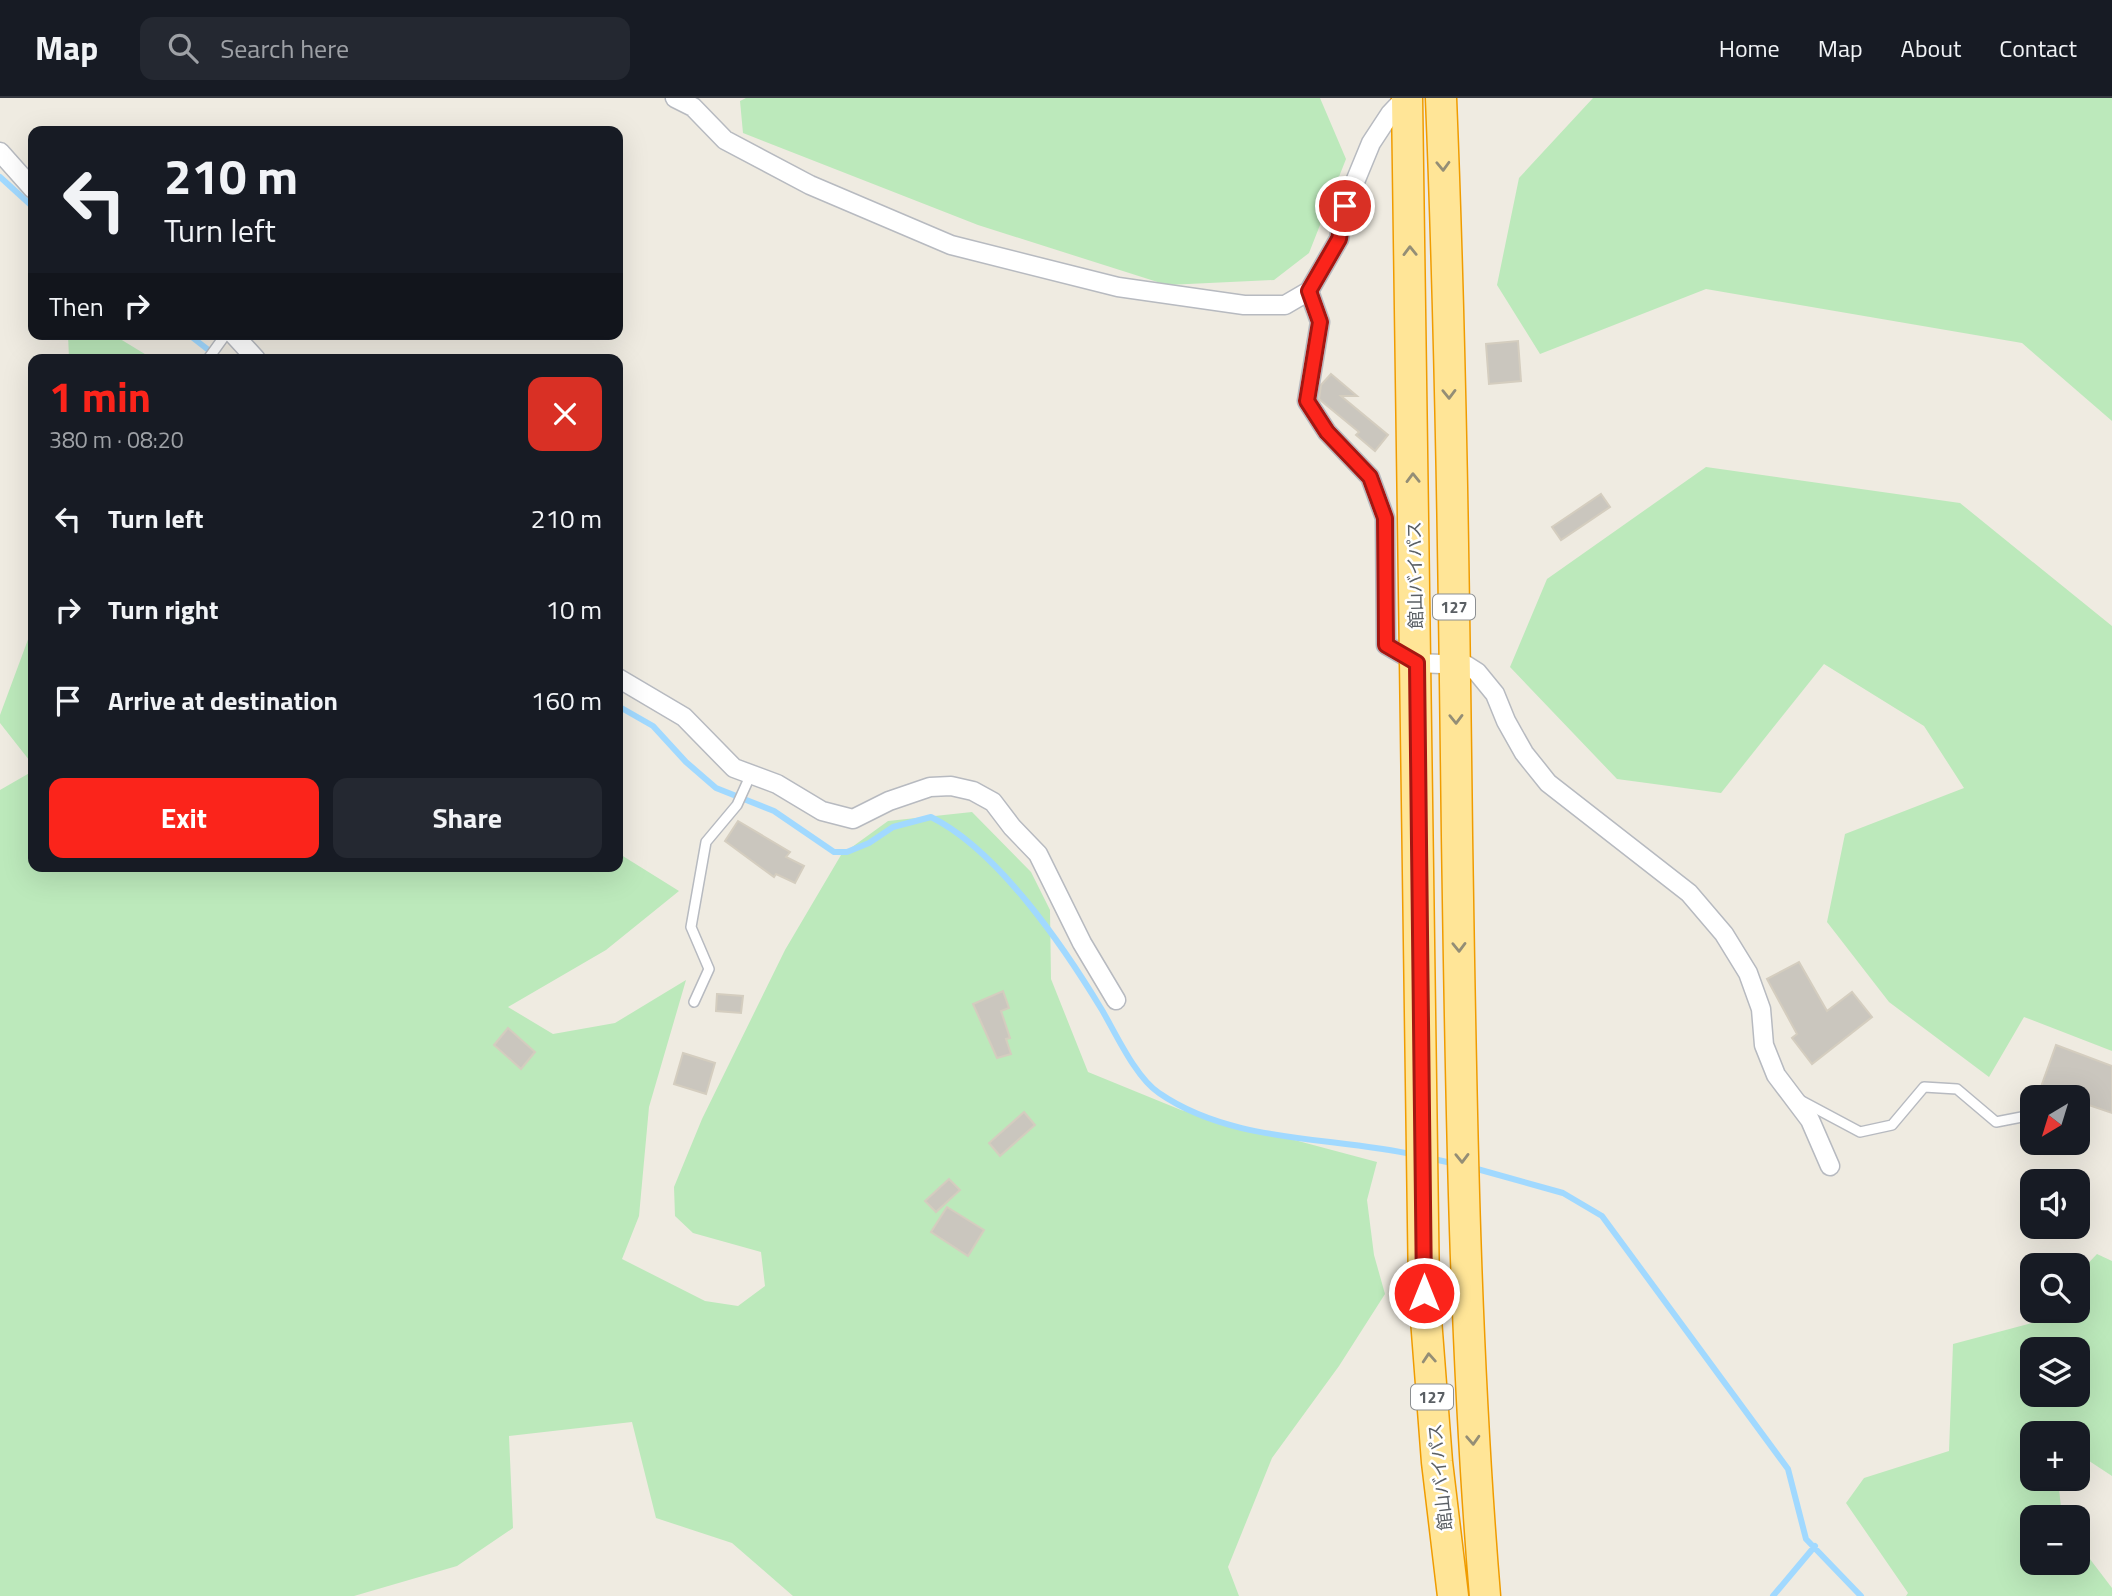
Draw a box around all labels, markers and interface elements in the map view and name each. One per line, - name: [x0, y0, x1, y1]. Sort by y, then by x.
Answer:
- search box: [140, 17, 630, 80]
- text: Map: [35, 23, 98, 73]
- icon: search: [164, 29, 202, 67]
- text: Search here: [220, 29, 349, 68]
- text: Home: [1719, 30, 1780, 66]
- text: Map: [1818, 30, 1863, 66]
- text: About: [1901, 30, 1961, 66]
- text: Contact: [1999, 30, 2077, 66]
- text: 210 m: [164, 138, 298, 213]
- icon: left: [49, 154, 140, 245]
- one-way arrow: [1436, 161, 1451, 172]
- pin: [1315, 176, 1375, 236]
- icon: arrive: [1326, 187, 1364, 225]
- text: Turn left: [164, 206, 276, 254]
- one-way arrow: [1402, 245, 1417, 256]
- text: Then: [49, 287, 104, 326]
- icon: right: [118, 287, 156, 325]
- text: 1 min: [49, 364, 151, 428]
- button: close: [528, 377, 602, 451]
- one-way arrow: [1442, 388, 1457, 399]
- text: 380 m · 08:20: [49, 422, 184, 457]
- one-way arrow: [1406, 472, 1421, 483]
- text: Turn left: [108, 499, 203, 538]
- text: 210 m: [531, 499, 602, 538]
- icon: left: [49, 500, 87, 538]
- street label: 館山バイパス: [1401, 521, 1429, 629]
- text: Turn right: [108, 590, 219, 629]
- text: 10 m: [545, 590, 602, 629]
- icon: right: [49, 591, 87, 629]
- road number: 127: [1433, 594, 1475, 620]
- text: Arrive at destination: [108, 681, 338, 720]
- text: 160 m: [531, 681, 602, 720]
- icon: arrive: [49, 682, 87, 720]
- one-way arrow: [1448, 714, 1464, 725]
- button: Exit: [49, 778, 319, 858]
- button: Share: [333, 778, 602, 858]
- one-way arrow: [1451, 942, 1467, 952]
- north arrow: [2020, 1085, 2090, 1155]
- map controls: [2020, 1085, 2090, 1575]
- one-way arrow: [1454, 1154, 1470, 1164]
- button: sound: [2020, 1169, 2090, 1239]
- button: search: [2020, 1253, 2090, 1323]
- position arrow: [1387, 1256, 1461, 1330]
- button: layers: [2020, 1337, 2090, 1407]
- one-way arrow: [1422, 1352, 1437, 1363]
- road number: 127: [1411, 1385, 1453, 1410]
- button: +: [2020, 1421, 2090, 1491]
- street label: 館山バイパス: [1421, 1422, 1459, 1532]
- one-way arrow: [1465, 1435, 1480, 1446]
- button: −: [2020, 1505, 2090, 1575]

